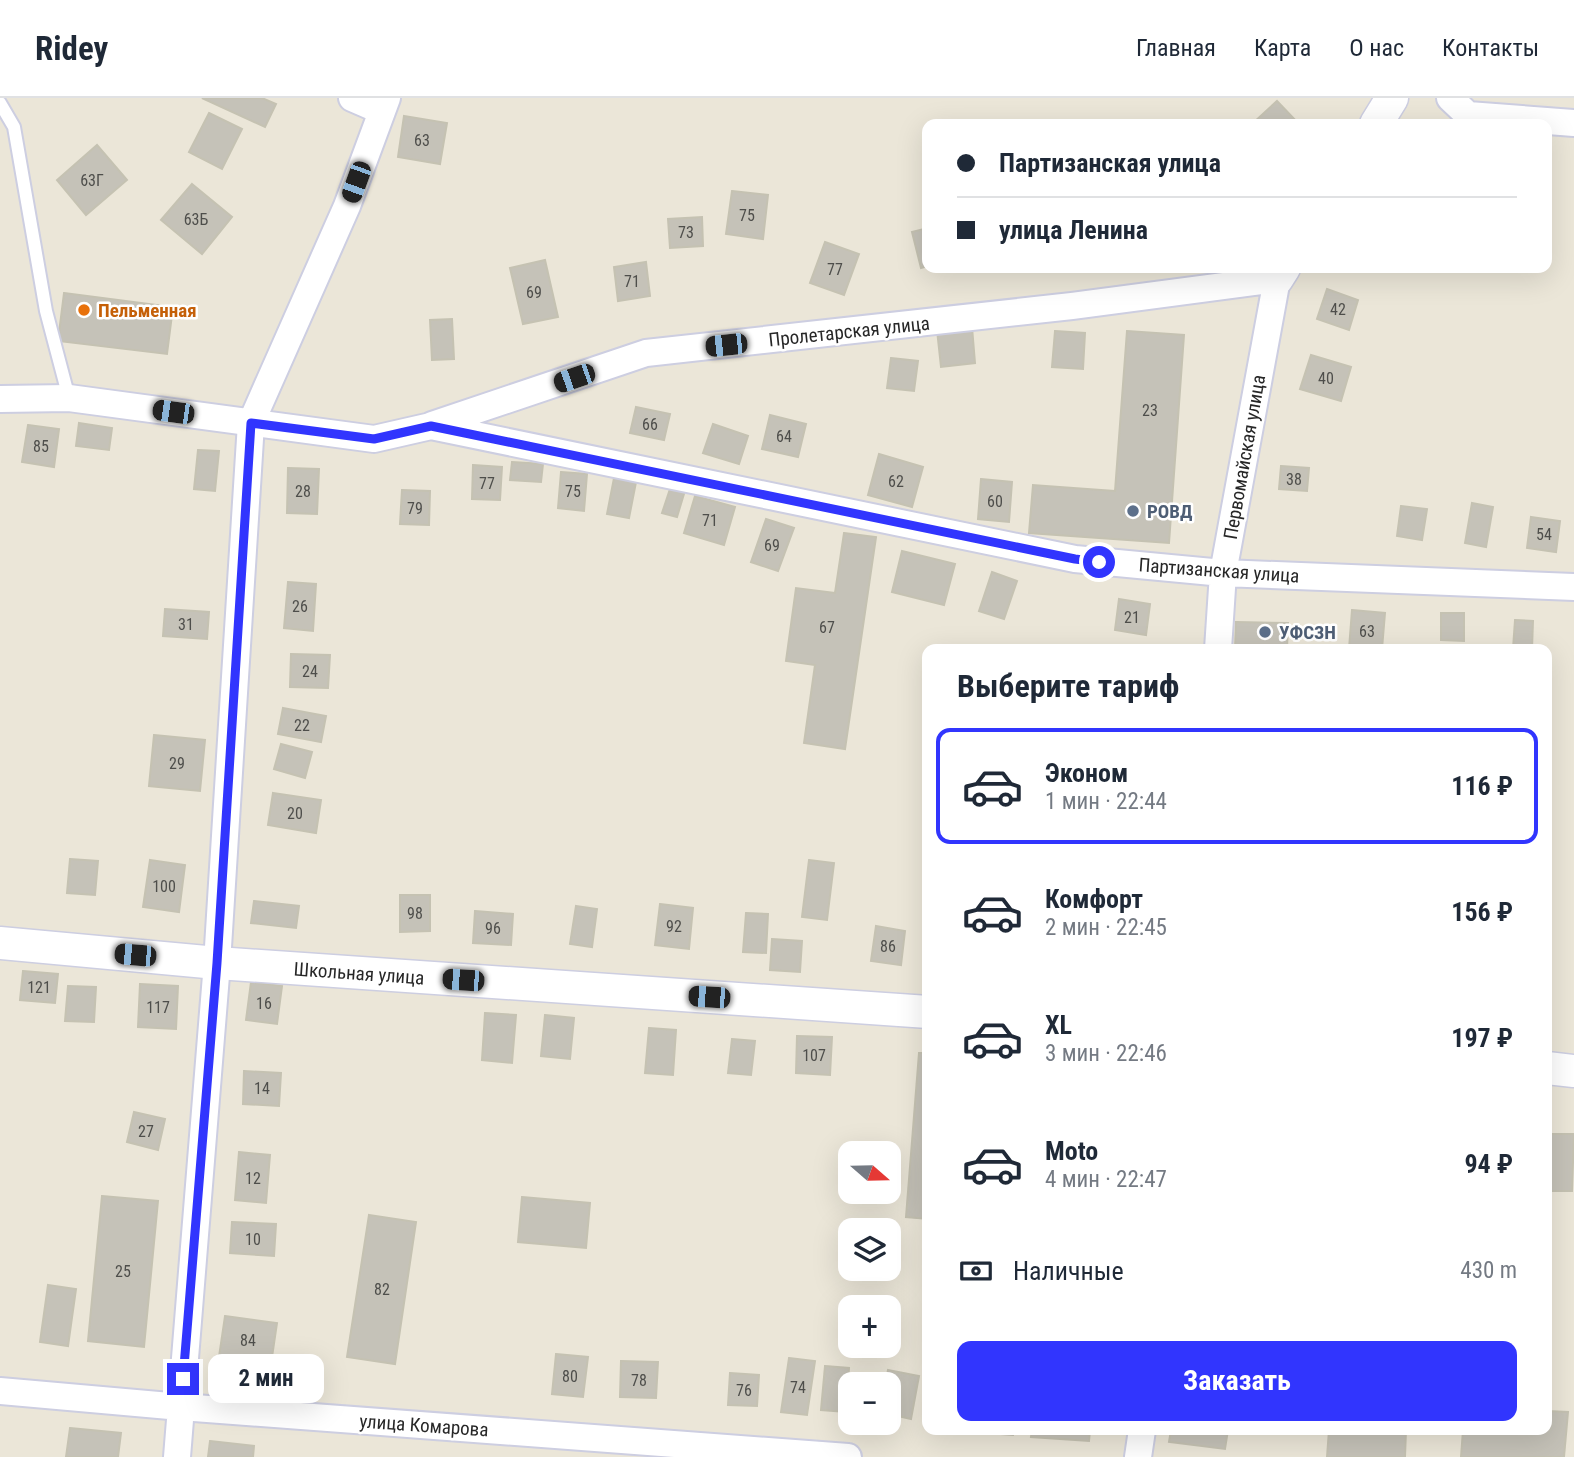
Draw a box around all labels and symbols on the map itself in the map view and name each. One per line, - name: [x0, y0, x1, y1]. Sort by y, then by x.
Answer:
- house number: 63: [414, 131, 430, 150]
- car: [339, 159, 374, 205]
- house number: 63Г: [80, 171, 104, 190]
- house number: 75: [739, 206, 755, 225]
- house number: 63Б: [184, 210, 209, 229]
- house number: 73: [678, 223, 694, 242]
- house number: 77: [827, 260, 843, 279]
- house number: 71: [624, 272, 640, 291]
- house number: 69: [526, 283, 542, 302]
- place label: Пельменная: [98, 299, 197, 322]
- house number: 42: [1330, 300, 1346, 319]
- marker: Пельменная: [76, 302, 92, 318]
- street label: Пролетарская улица: [767, 312, 931, 351]
- car: [705, 332, 748, 358]
- car: [551, 361, 598, 395]
- house number: 40: [1318, 369, 1334, 388]
- street label: Первомайская улица: [1219, 373, 1270, 541]
- car: [151, 399, 196, 425]
- house number: 23: [1142, 401, 1158, 420]
- house number: 66: [642, 415, 658, 434]
- house number: 64: [776, 427, 792, 446]
- house number: 85: [33, 437, 49, 456]
- house number: 38: [1286, 470, 1302, 489]
- house number: 62: [888, 472, 904, 491]
- house number: 77: [479, 474, 495, 493]
- house number: 28: [295, 482, 311, 501]
- house number: 75: [565, 482, 581, 501]
- house number: 60: [987, 492, 1003, 511]
- house number: 79: [407, 499, 423, 518]
- place label: РОВД: [1147, 500, 1193, 523]
- marker: РОВД: [1125, 503, 1141, 519]
- house number: 71: [702, 511, 718, 530]
- house number: 54: [1536, 525, 1552, 544]
- house number: 69: [764, 536, 780, 555]
- route start: [1083, 546, 1115, 578]
- street label: Партизанская улица: [1138, 553, 1300, 588]
- house number: 26: [292, 597, 308, 616]
- house number: 21: [1124, 608, 1140, 627]
- house number: 31: [178, 615, 194, 634]
- house number: 67: [819, 618, 835, 637]
- place label: УФСЗН: [1279, 621, 1336, 644]
- house number: 63: [1359, 622, 1375, 641]
- marker: УФСЗН: [1257, 624, 1273, 640]
- house number: 24: [302, 662, 318, 681]
- house number: 22: [294, 716, 310, 735]
- house number: 29: [169, 754, 185, 773]
- house number: 20: [287, 804, 303, 823]
- house number: 100: [152, 877, 176, 896]
- house number: 98: [407, 904, 423, 923]
- house number: 92: [666, 917, 682, 936]
- house number: 96: [485, 919, 501, 938]
- house number: 86: [880, 937, 896, 956]
- car: [114, 943, 157, 967]
- street label: Школьная улица: [293, 957, 425, 990]
- car: [442, 968, 485, 992]
- house number: 121: [27, 978, 51, 997]
- car: [688, 985, 731, 1009]
- house number: 16: [256, 994, 272, 1013]
- house number: 117: [146, 998, 170, 1017]
- house number: 107: [802, 1046, 826, 1065]
- house number: 14: [254, 1079, 270, 1098]
- house number: 27: [138, 1122, 154, 1141]
- north arrow: [838, 1141, 901, 1204]
- house number: 12: [245, 1169, 261, 1188]
- house number: 10: [245, 1230, 261, 1249]
- house number: 25: [115, 1262, 131, 1281]
- house number: 82: [374, 1280, 390, 1299]
- house number: 84: [240, 1331, 256, 1350]
- callout: 2 мин: [208, 1354, 323, 1404]
- route end: [167, 1363, 199, 1395]
- house number: 80: [562, 1367, 578, 1386]
- house number: 78: [631, 1371, 647, 1390]
- house number: 74: [790, 1378, 806, 1397]
- house number: 76: [736, 1381, 752, 1400]
- street label: улица Комарова: [359, 1410, 489, 1441]

